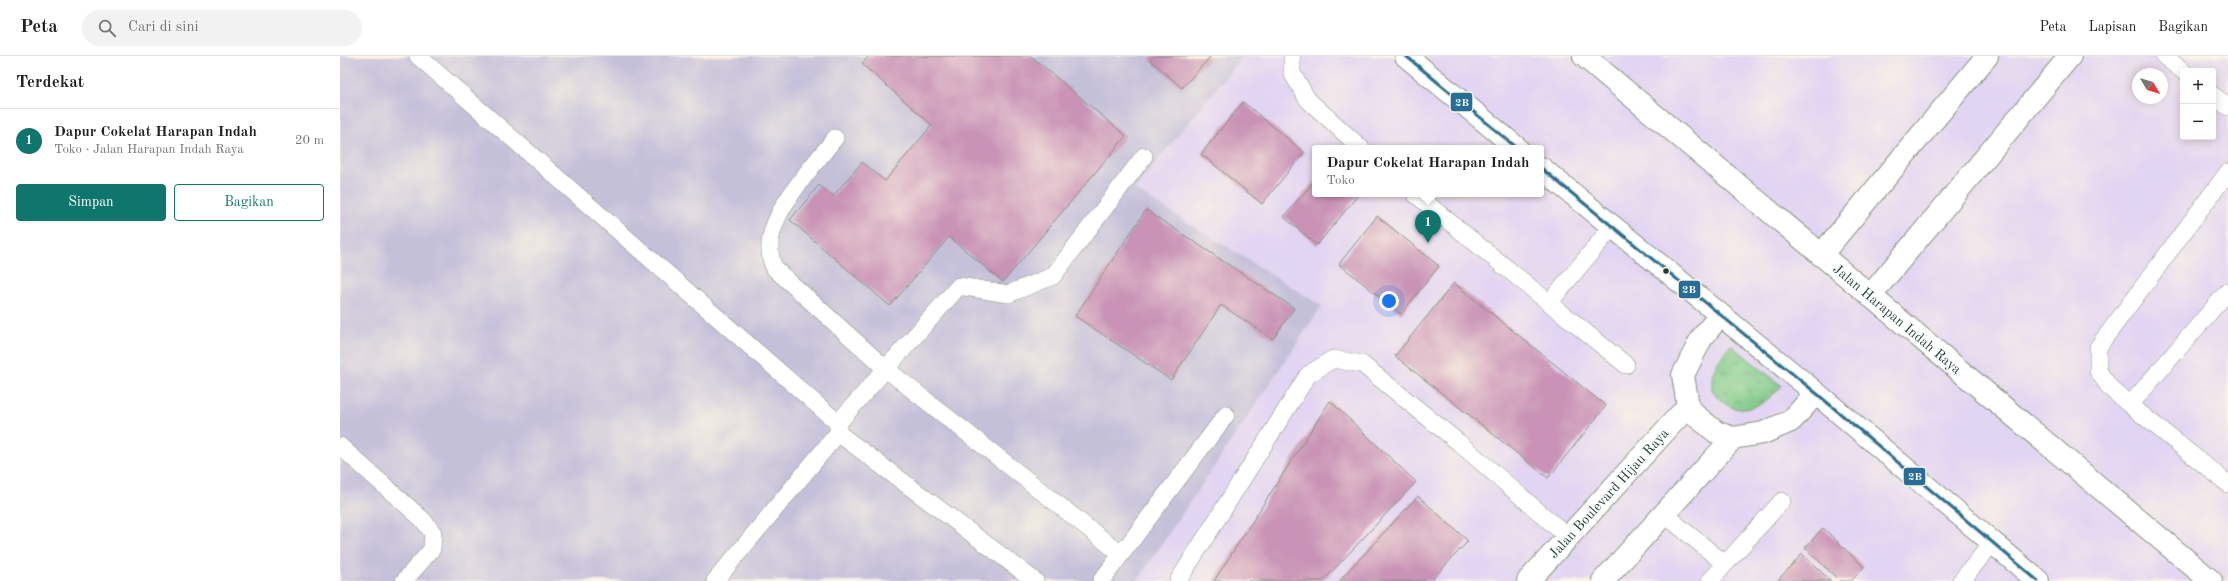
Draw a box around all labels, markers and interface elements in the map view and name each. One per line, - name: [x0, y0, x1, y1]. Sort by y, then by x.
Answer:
- search box: [82, 10, 362, 46]
- icon: search: [96, 17, 118, 39]
- text: Peta: [20, 18, 58, 37]
- text: Cari di sini: [128, 20, 199, 35]
- text: Peta: [2039, 20, 2066, 34]
- text: Lapisan: [2088, 20, 2136, 34]
- text: Bagikan: [2158, 20, 2208, 34]
- north arrow: [2132, 68, 2168, 104]
- map controls: [2180, 68, 2216, 140]
- button: +: [2180, 68, 2216, 104]
- text: Terdekat: [16, 74, 84, 91]
- line badge: 2B: [1450, 92, 1473, 112]
- text: 2B: [1455, 98, 1469, 109]
- button: −: [2180, 104, 2216, 140]
- text: Dapur Cokelat Harapan Indah: [54, 125, 257, 140]
- text: 1: [25, 134, 33, 147]
- text: 20 m: [295, 134, 324, 147]
- text: Toko · Jalan Harapan Indah Raya: [54, 143, 244, 156]
- popup: [1312, 145, 1544, 197]
- text: Dapur Cokelat Harapan Indah: [1327, 156, 1529, 171]
- text: Toko: [1327, 174, 1355, 187]
- button: Simpan: [16, 184, 166, 221]
- button: Bagikan: [174, 184, 324, 221]
- pin: 1: [1415, 210, 1441, 243]
- street label: Jalan Harapan Indah Raya: [1830, 262, 1964, 377]
- unlabelled marker: [1661, 266, 1671, 276]
- line badge: 2B: [1678, 280, 1701, 299]
- text: 2B: [1682, 285, 1696, 296]
- your location: [1379, 291, 1399, 311]
- street label: Jalan Boulevard Hijau Raya: [1546, 426, 1672, 561]
- line badge: 2B: [1903, 467, 1926, 486]
- text: 2B: [1908, 472, 1922, 483]

